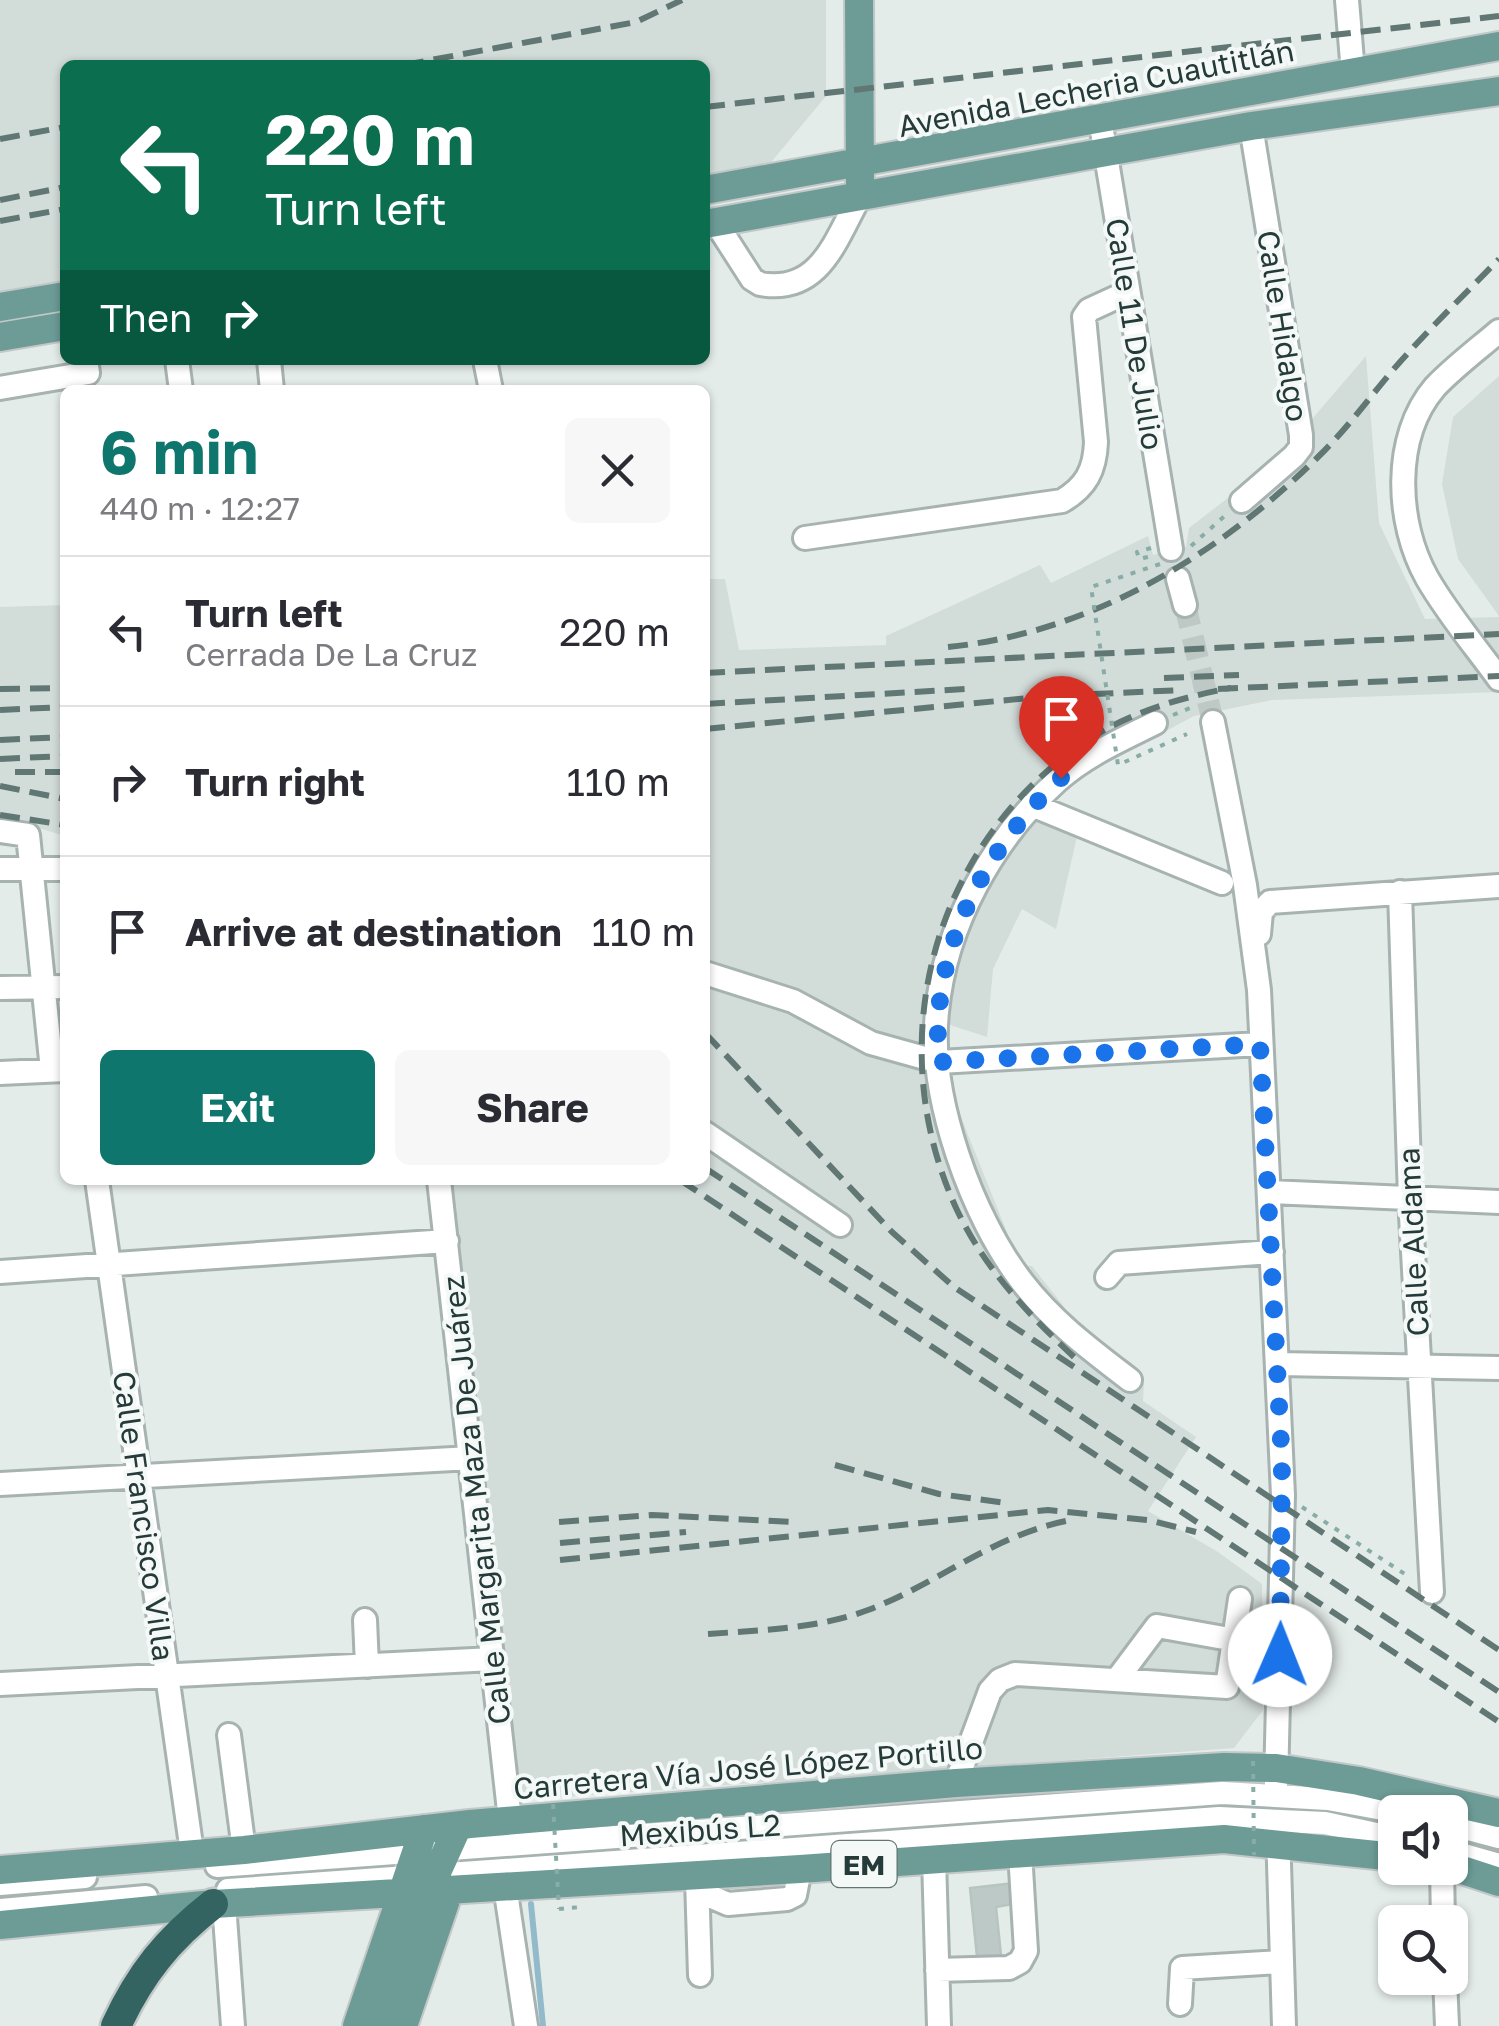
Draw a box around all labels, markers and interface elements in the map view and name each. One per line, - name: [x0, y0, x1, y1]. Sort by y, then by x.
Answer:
- street label: Avenida Lecheria Cuautitlán: [895, 32, 1297, 144]
- text: 220 m: [265, 96, 475, 180]
- icon: left: [100, 100, 230, 230]
- text: Turn left: [265, 181, 447, 235]
- street label: Calle 11 De Julio: [1099, 216, 1171, 452]
- street label: Calle Hidalgo: [1250, 228, 1316, 424]
- icon: right: [212, 290, 267, 345]
- text: Then: [100, 295, 192, 340]
- text: 6 min: [100, 415, 258, 487]
- button: close: [565, 418, 670, 523]
- text: 440 m · 12:27: [100, 489, 300, 527]
- text: Turn left: [185, 590, 343, 635]
- icon: left: [100, 604, 155, 659]
- text: 220 m: [559, 609, 670, 654]
- text: Cerrada De La Cruz: [185, 635, 477, 673]
- pin: [1019, 676, 1104, 779]
- icon: arrive: [1034, 691, 1089, 746]
- icon: right: [100, 754, 155, 809]
- text: Turn right: [185, 759, 365, 804]
- text: 110 m: [566, 759, 670, 804]
- icon: arrive: [100, 904, 155, 959]
- text: Arrive at destination: [185, 909, 562, 954]
- text: 110 m: [592, 909, 695, 954]
- button: Exit: [100, 1050, 375, 1165]
- button: Share: [395, 1050, 670, 1165]
- street label: Calle Aldama: [1390, 1147, 1436, 1337]
- street label: Calle Margarita Maza De Juárez: [435, 1274, 517, 1726]
- street label: Calle Francisco Villa: [106, 1369, 182, 1663]
- position arrow: [1228, 1603, 1332, 1707]
- street label: Carretera Vía José López Portillo: [512, 1730, 984, 1806]
- map controls: [1378, 1795, 1468, 1995]
- button: sound: [1378, 1795, 1468, 1885]
- street label: Mexibús L2: [618, 1806, 782, 1854]
- road number: EM: [832, 1841, 896, 1887]
- button: search: [1378, 1905, 1468, 1995]

